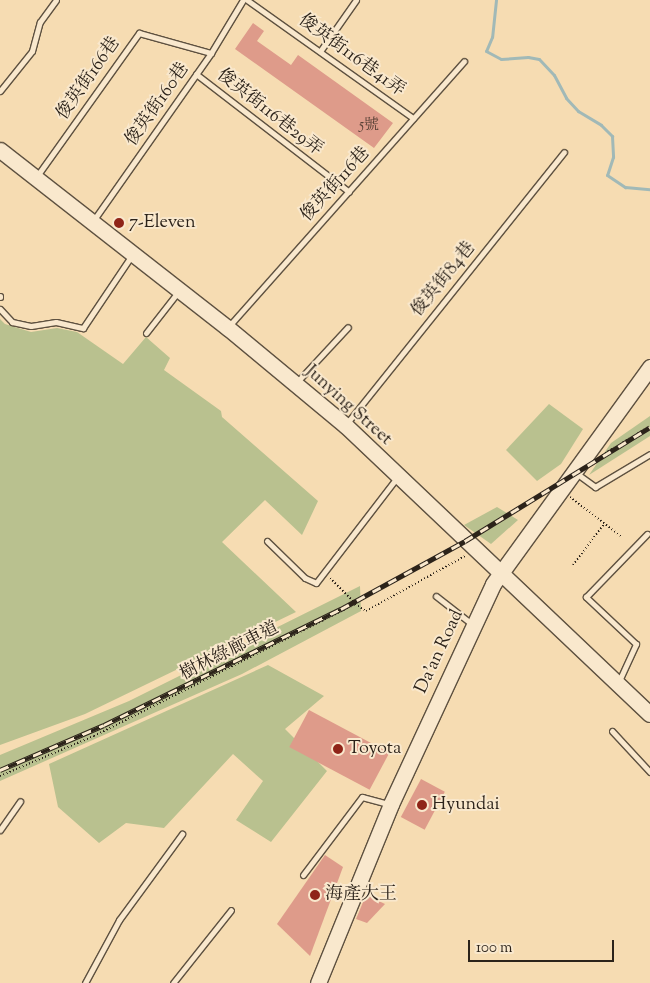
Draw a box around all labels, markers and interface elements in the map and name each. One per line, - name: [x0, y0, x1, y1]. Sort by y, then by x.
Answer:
- street label: 俊英街116巷41弄: [294, 10, 408, 102]
- street label: 俊英街166巷: [53, 33, 125, 125]
- street label: 俊英街160巷: [121, 59, 195, 151]
- street label: 俊英街116巷29弄: [212, 65, 326, 161]
- house number: 5號: [359, 117, 379, 135]
- street label: 俊英街116巷: [297, 143, 375, 227]
- place label: 7-Eleven: [129, 212, 196, 234]
- marker: 7-Eleven: [113, 217, 125, 229]
- street label: 俊英街84巷: [407, 238, 481, 322]
- street label: Junying Street: [300, 361, 396, 451]
- street label: Da'an Road: [411, 607, 469, 697]
- street label: 樹林綠廊車道: [177, 618, 283, 686]
- place label: Toyota: [348, 738, 401, 760]
- marker: Toyota: [332, 743, 344, 755]
- place label: Hyundai: [432, 794, 500, 816]
- marker: Hyundai: [416, 799, 428, 811]
- place label: 海產大王: [325, 884, 397, 906]
- marker: 海產大王: [309, 889, 321, 901]
- scale bar: [470, 930, 616, 962]
- text: 100 m: [476, 938, 512, 959]

